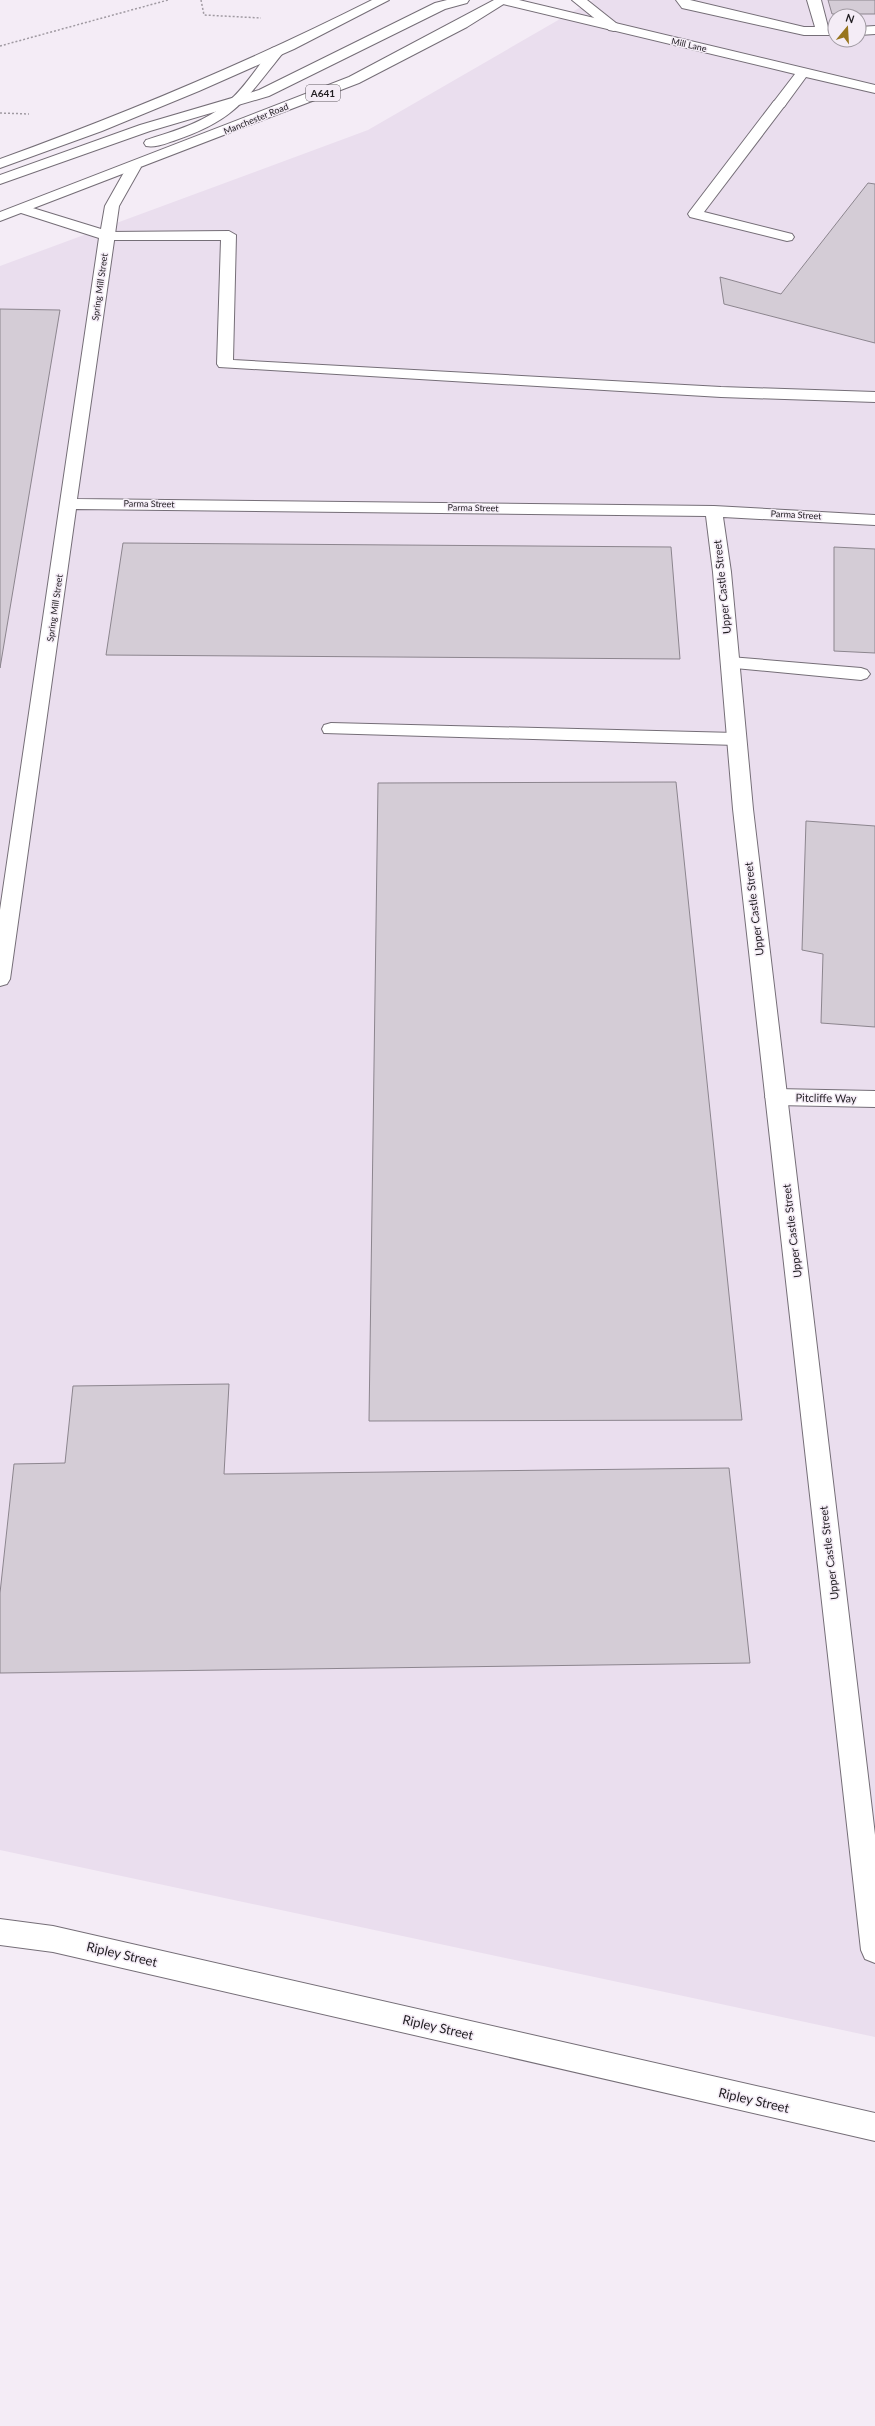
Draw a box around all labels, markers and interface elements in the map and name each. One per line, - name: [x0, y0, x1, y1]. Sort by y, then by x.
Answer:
- north arrow: [827, 8, 867, 48]
- text: N: [844, 11, 856, 26]
- street label: Mill Lane: [670, 35, 708, 54]
- road number: A641: [306, 85, 340, 101]
- street label: Manchester Road: [222, 101, 290, 137]
- street label: Spring Mill Street: [89, 252, 110, 321]
- street label: Parma Street: [123, 498, 175, 509]
- street label: Parma Street: [447, 502, 499, 513]
- street label: Parma Street: [770, 508, 822, 521]
- street label: Upper Castle Street: [710, 539, 733, 635]
- street label: Spring Mill Street: [44, 573, 65, 642]
- street label: Upper Castle Street: [741, 861, 766, 957]
- street label: Pitcliffe Way: [795, 1090, 857, 1105]
- street label: Upper Castle Street: [779, 1183, 804, 1279]
- street label: Upper Castle Street: [816, 1505, 841, 1601]
- street label: Ripley Street: [85, 1938, 159, 1970]
- street label: Ripley Street: [401, 2011, 475, 2043]
- street label: Ripley Street: [717, 2084, 791, 2116]

